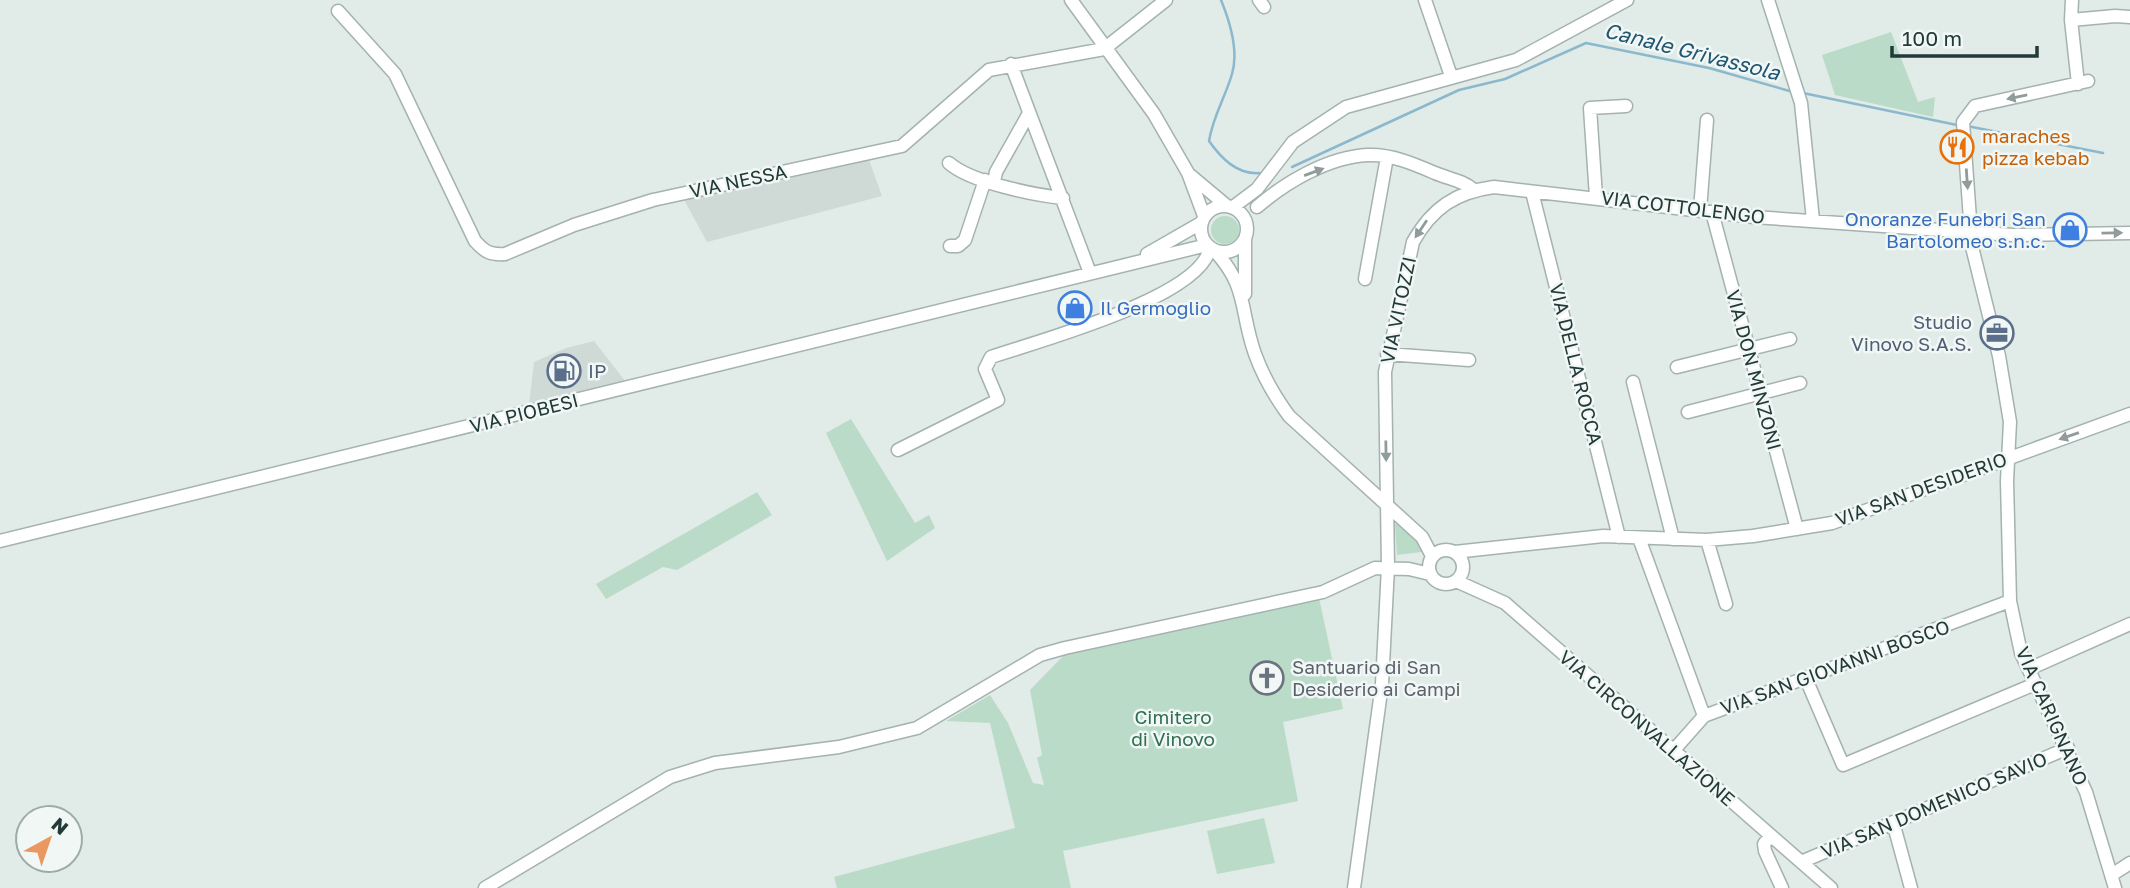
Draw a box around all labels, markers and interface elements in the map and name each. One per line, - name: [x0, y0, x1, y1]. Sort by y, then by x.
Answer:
- scale bar: [1892, 14, 2037, 58]
- water label: Canale Grivassola: [1602, 17, 1784, 86]
- text: 100 m: [1902, 25, 1962, 51]
- one-way arrow: [2006, 92, 2028, 103]
- place label: maraches pizza kebab: [1982, 124, 2089, 169]
- restaurant icon: maraches pizza kebab: [1938, 128, 1976, 166]
- street label: VIA NESSA: [687, 159, 789, 202]
- one-way arrow: [1304, 166, 1325, 177]
- one-way arrow: [1962, 168, 1973, 190]
- street label: VIA COTTOLENGO: [1600, 185, 1766, 228]
- place label: Onoranze Funebri San Bartolomeo s.n.c.: [1845, 207, 2046, 252]
- shop icon: Onoranze Funebri San Bartolomeo s.n.c.: [2051, 211, 2089, 249]
- one-way arrow: [1414, 220, 1428, 238]
- one-way arrow: [2102, 227, 2124, 239]
- street label: VIA VITOZZI: [1375, 254, 1420, 366]
- street label: VIA DELLA ROCCA: [1545, 281, 1608, 447]
- street label: VIA DON MINZONI: [1722, 287, 1787, 453]
- shop icon: Il Germoglio: [1056, 289, 1094, 327]
- place label: Il Germoglio: [1100, 296, 1211, 319]
- place label: Studio Vinovo S.A.S.: [1851, 310, 1972, 355]
- office icon: Studio Vinovo S.A.S.: [1978, 314, 2016, 352]
- fuel station icon: IP: [545, 352, 583, 390]
- place label: IP: [588, 359, 606, 382]
- street label: VIA PIOBESI: [467, 388, 581, 437]
- one-way arrow: [2059, 431, 2080, 442]
- one-way arrow: [1380, 440, 1391, 462]
- street label: VIA SAN DESIDERIO: [1832, 447, 2010, 530]
- street label: VIA SAN GIOVANNI BOSCO: [1717, 614, 1953, 719]
- street label: VIA CARIGNANO: [2012, 643, 2093, 789]
- street label: VIA CIRCONVALLAZIONE: [1555, 645, 1740, 810]
- place label: Santuario di San Desiderio ai Campi: [1292, 655, 1461, 700]
- church icon: Santuario di San Desiderio ai Campi: [1248, 659, 1286, 697]
- park label: Cimitero di Vinovo: [1131, 705, 1215, 750]
- street label: VIA SAN DOMENICO SAVIO: [1817, 746, 2050, 863]
- north arrow: [14, 804, 84, 874]
- text: N: [47, 812, 73, 839]

